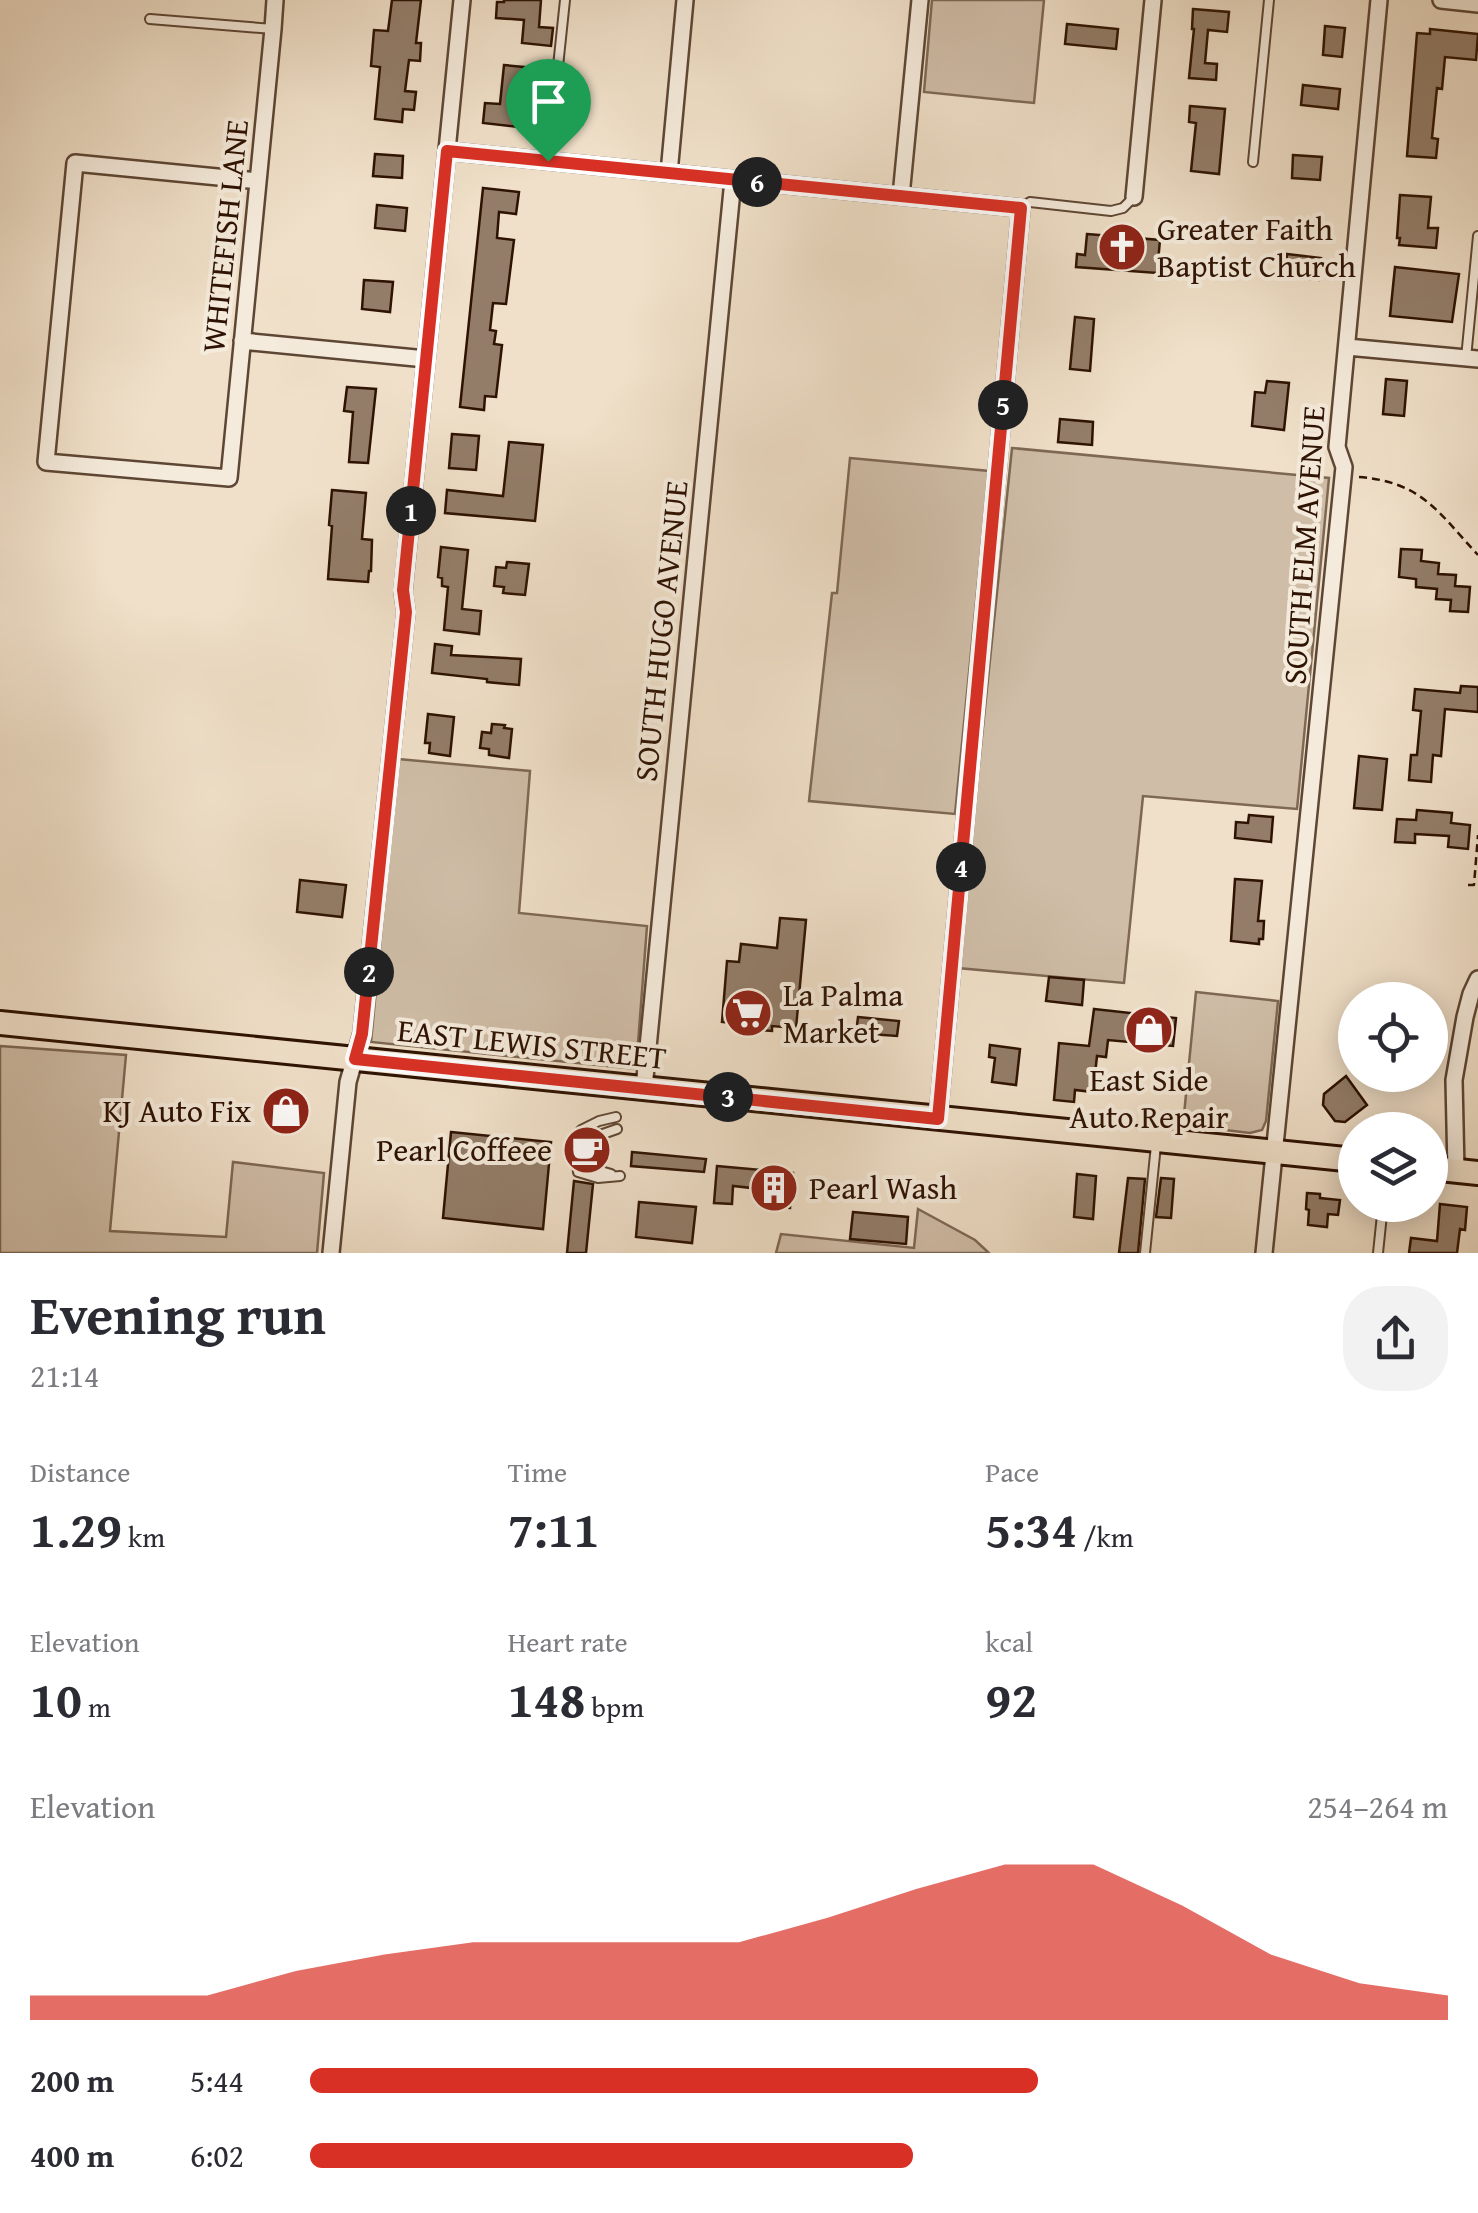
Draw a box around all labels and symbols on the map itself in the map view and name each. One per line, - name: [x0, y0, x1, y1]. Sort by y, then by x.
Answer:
- pin: [506, 59, 591, 162]
- street label: WHITEFISH LANE: [189, 117, 260, 355]
- pin: 6: [732, 157, 782, 207]
- place label: Greater Faith Baptist Church: [1157, 205, 1356, 289]
- church icon: Greater Faith Baptist Church: [1096, 221, 1148, 273]
- pin: 5: [978, 380, 1028, 430]
- street label: SOUTH ELM AVENUE: [1270, 404, 1337, 686]
- street label: SOUTH HUGO AVENUE: [621, 478, 700, 784]
- pin: 1: [386, 486, 436, 536]
- pin: 4: [936, 842, 986, 892]
- pin: 2: [344, 947, 394, 997]
- place label: La Palma Market: [783, 971, 903, 1055]
- supermarket icon: La Palma Market: [722, 987, 774, 1039]
- shop icon: East Side Auto Repair: [1123, 1004, 1175, 1056]
- street label: EAST LEWIS STREET: [395, 1006, 669, 1081]
- place label: East Side Auto Repair: [1069, 1056, 1229, 1140]
- pin: 3: [703, 1072, 753, 1122]
- shop icon: KJ Auto Fix: [260, 1085, 312, 1137]
- place label: KJ Auto Fix: [103, 1087, 252, 1134]
- cafe icon: Pearl Coffeee: [561, 1124, 613, 1176]
- place label: Pearl Coffeee: [376, 1126, 552, 1173]
- building icon: Pearl Wash: [748, 1162, 800, 1214]
- place label: Pearl Wash: [809, 1164, 957, 1211]

